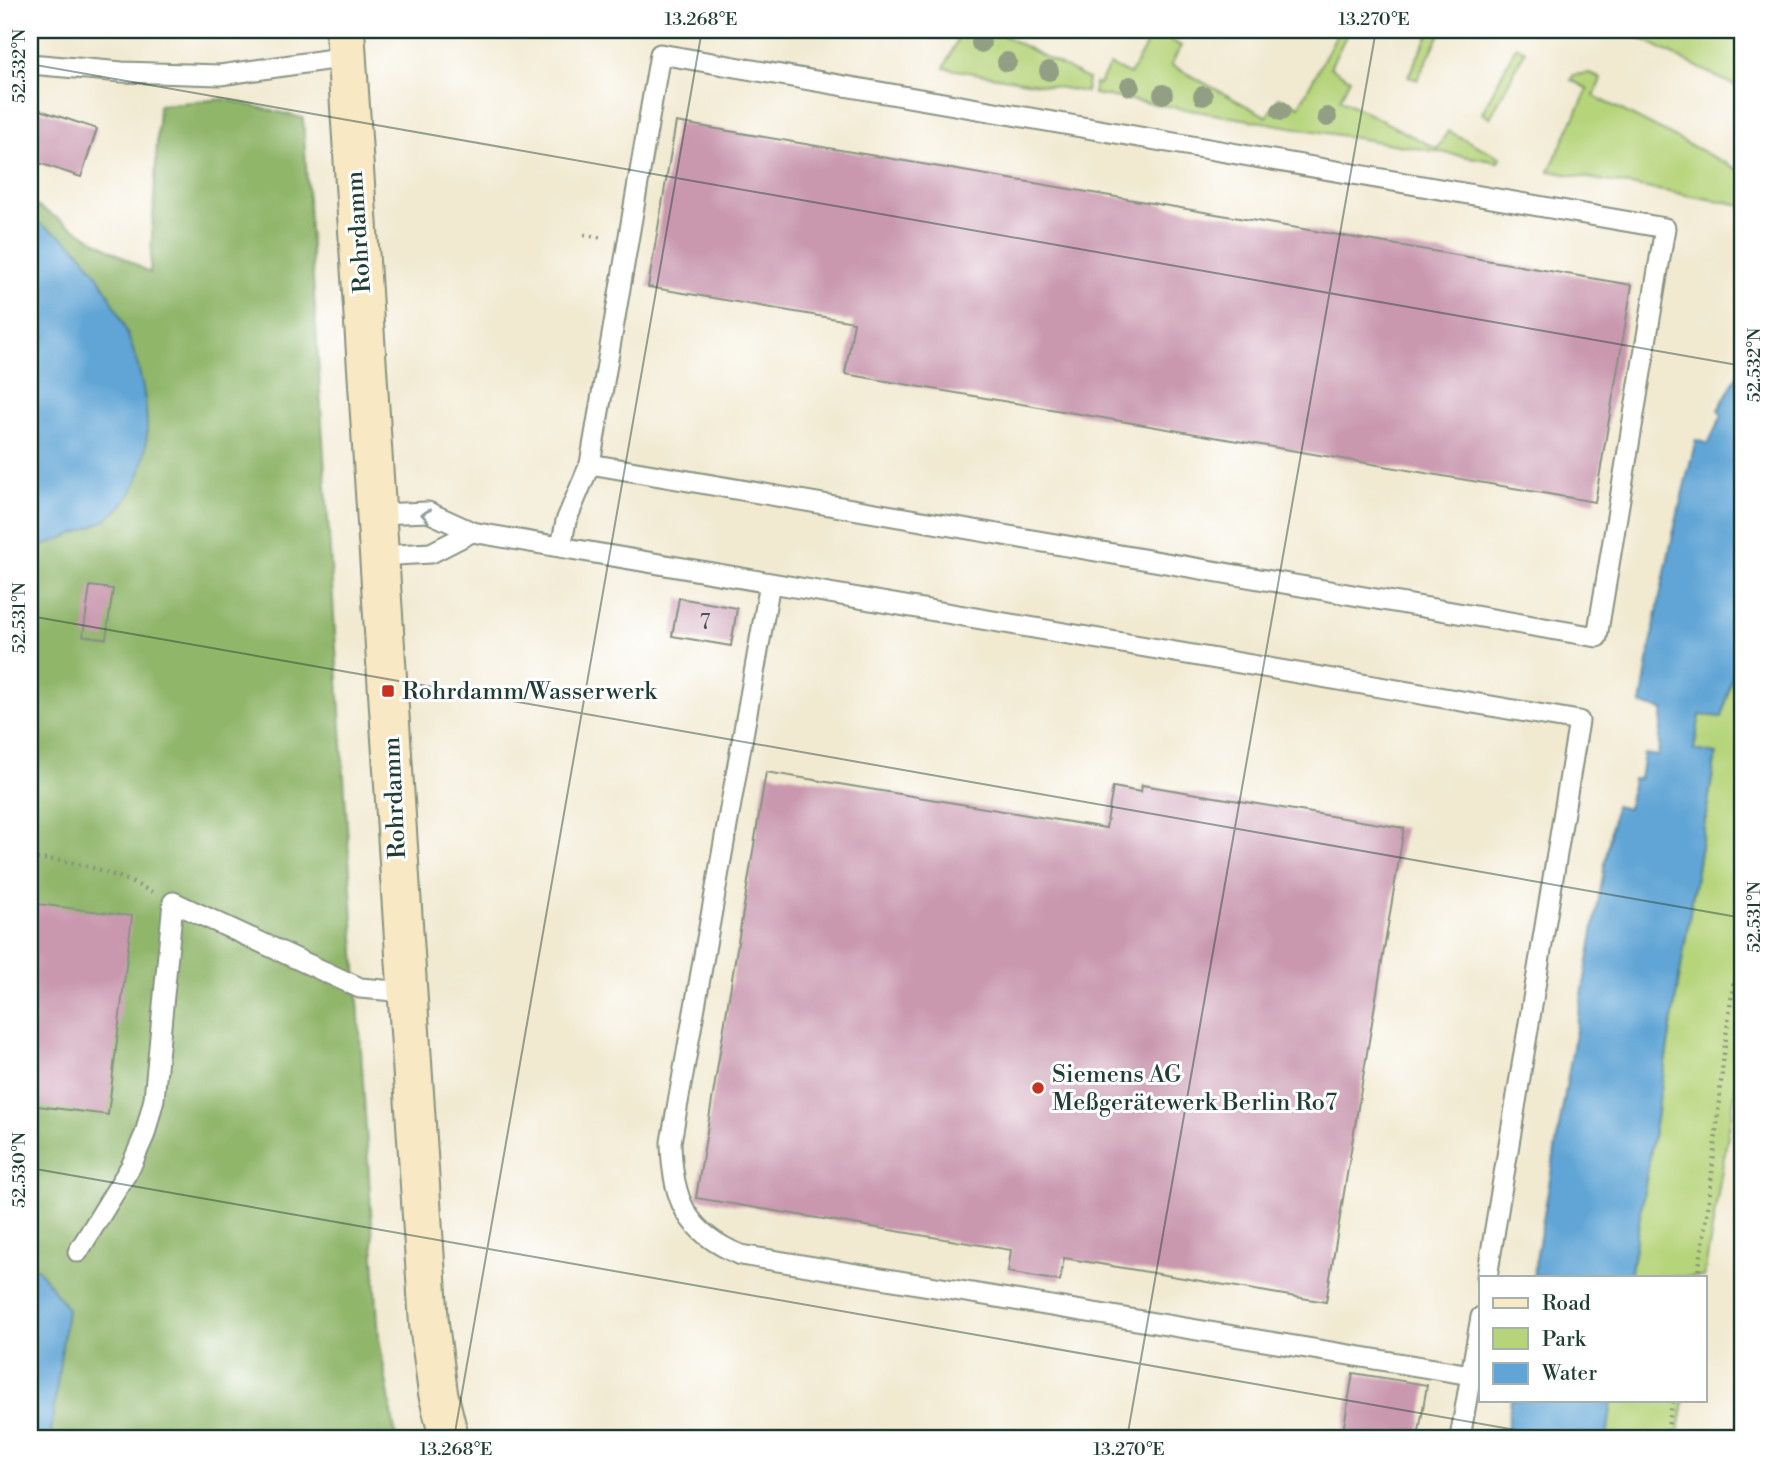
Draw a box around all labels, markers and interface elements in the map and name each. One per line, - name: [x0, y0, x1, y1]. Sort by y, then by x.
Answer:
- text: 13.268°E: [665, 8, 737, 31]
- text: 13.270°E: [1338, 8, 1410, 31]
- text: 52.532°N: [8, 28, 31, 103]
- street label: Rohrdamm: [340, 170, 378, 294]
- text: 52.532°N: [1743, 327, 1766, 402]
- one-way arrow: [420, 508, 432, 523]
- text: 52.531°N: [8, 582, 31, 654]
- house number: 7: [700, 610, 711, 636]
- place label: Rohrdamm/Wasserwerk: [402, 677, 658, 707]
- marker: Rohrdamm/Wasserwerk: [380, 683, 396, 699]
- street label: Rohrdamm: [377, 736, 413, 860]
- text: 52.531°N: [1743, 881, 1766, 953]
- place label: Siemens AG Meßgerätewerk Berlin Ro7: [1052, 1060, 1337, 1118]
- marker: Siemens AG Meßgerätewerk Berlin Ro7: [1030, 1080, 1046, 1096]
- text: 52.530°N: [8, 1131, 31, 1208]
- legend: [1479, 1276, 1706, 1402]
- text: Road: [1542, 1291, 1591, 1317]
- text: Park: [1542, 1327, 1587, 1353]
- text: Water: [1541, 1361, 1597, 1387]
- text: 13.268°E: [420, 1438, 492, 1461]
- text: 13.270°E: [1093, 1438, 1165, 1461]

